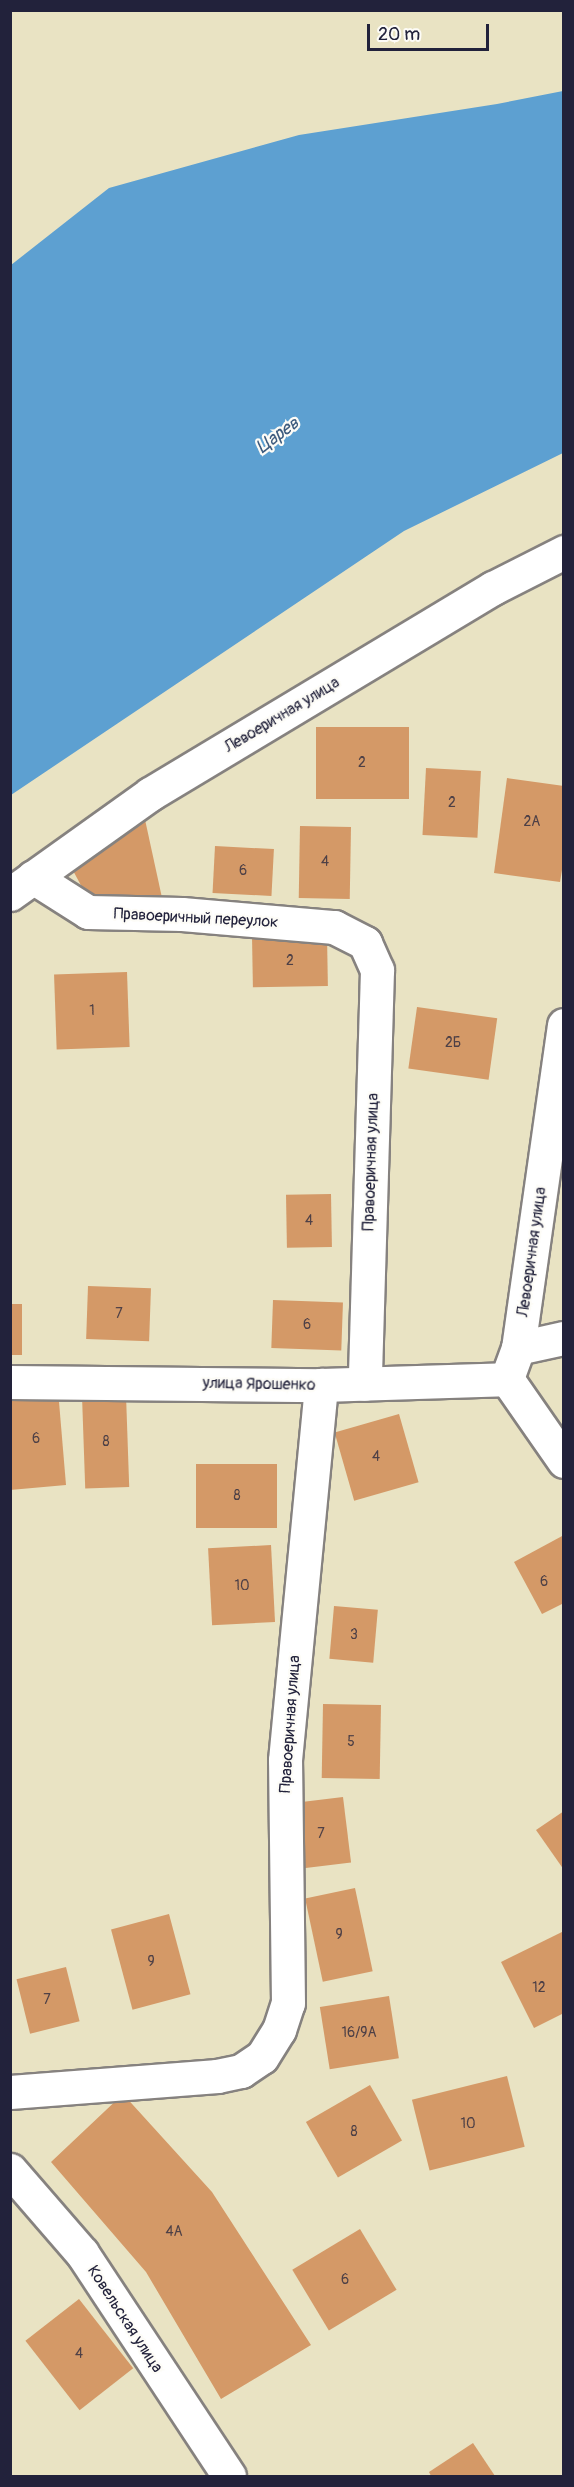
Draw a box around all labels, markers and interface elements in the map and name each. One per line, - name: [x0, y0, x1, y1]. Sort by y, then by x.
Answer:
- scale bar: [370, 12, 492, 50]
- text: 20 m: [378, 23, 420, 46]
- water label: Царев: [252, 413, 304, 459]
- street label: Левоеричная улица: [221, 673, 343, 757]
- house number: 2: [358, 755, 366, 771]
- house number: 2: [448, 795, 456, 811]
- house number: 2А: [524, 814, 540, 830]
- house number: 4: [321, 854, 329, 870]
- house number: 6: [239, 863, 247, 879]
- street label: Правоеричный переулок: [113, 904, 279, 932]
- house number: 2: [286, 953, 294, 969]
- house number: 1: [89, 1003, 95, 1019]
- house number: 2Б: [445, 1035, 461, 1051]
- street label: Правоеричная улица: [359, 1093, 383, 1231]
- street label: Левоеричная улица: [513, 1186, 551, 1318]
- house number: 4: [305, 1213, 313, 1229]
- house number: 7: [115, 1306, 123, 1322]
- house number: 6: [303, 1317, 311, 1333]
- street label: улица Ярошенко: [202, 1373, 316, 1395]
- house number: 6: [32, 1431, 40, 1447]
- house number: 8: [102, 1434, 110, 1450]
- house number: 4: [372, 1449, 380, 1465]
- house number: 8: [233, 1488, 241, 1504]
- house number: 6: [540, 1574, 548, 1590]
- house number: 10: [234, 1578, 250, 1594]
- house number: 3: [350, 1627, 358, 1643]
- street label: Правоеричная улица: [276, 1655, 304, 1793]
- house number: 5: [347, 1734, 355, 1750]
- house number: 7: [317, 1826, 325, 1842]
- house number: 9: [335, 1927, 343, 1943]
- house number: 9: [147, 1954, 155, 1970]
- house number: 12: [532, 1980, 546, 1996]
- house number: 7: [43, 1992, 51, 2008]
- house number: 16/9А: [342, 2025, 376, 2041]
- house number: 10: [460, 2116, 476, 2132]
- house number: 8: [350, 2124, 358, 2140]
- house number: 4А: [165, 2224, 183, 2240]
- street label: Ковельская улица: [83, 2262, 167, 2376]
- house number: 6: [341, 2272, 349, 2288]
- house number: 4: [75, 2346, 83, 2362]

